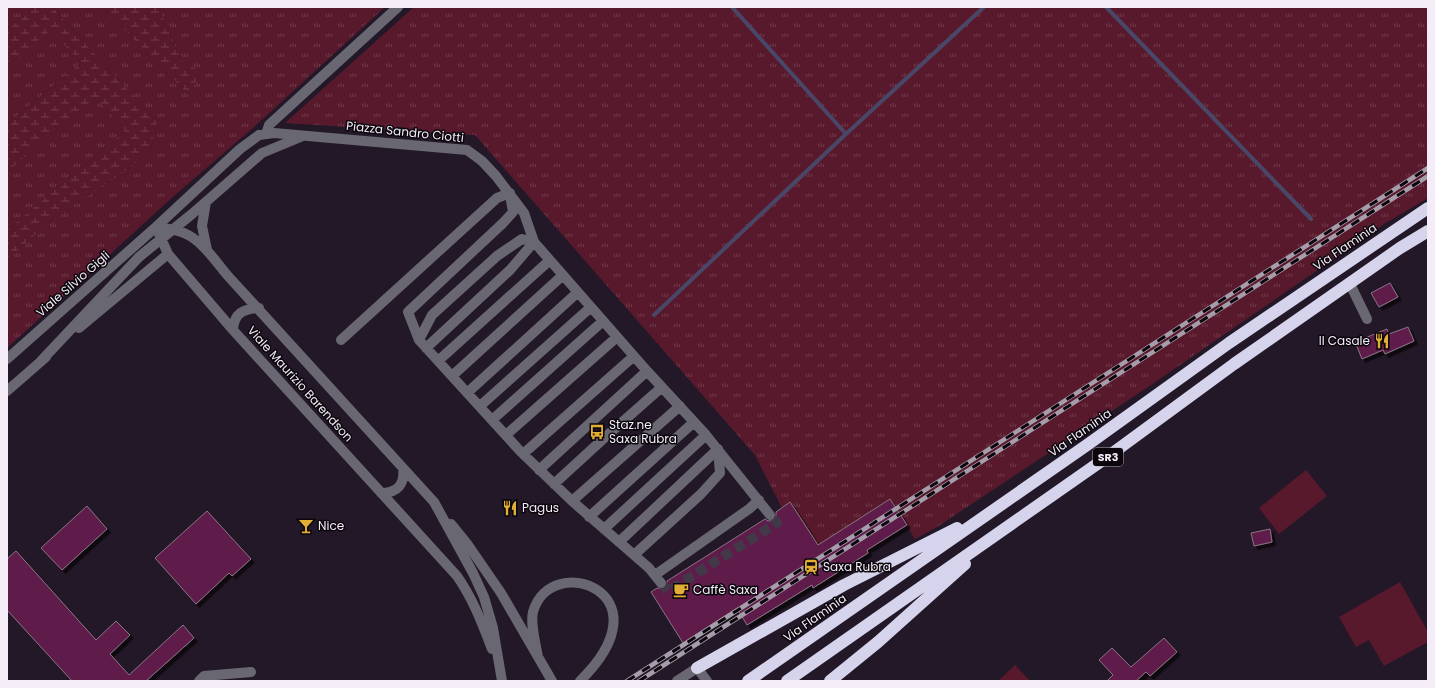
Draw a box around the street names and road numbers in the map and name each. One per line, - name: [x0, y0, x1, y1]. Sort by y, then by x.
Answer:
- street label: Piazza Sandro Ciotti: [345, 117, 465, 146]
- street label: Via Flaminia: [1309, 219, 1380, 274]
- street label: Viale Silvio Gigli: [32, 247, 113, 320]
- street label: Viale Maurizio Barendson: [244, 322, 357, 445]
- street label: Via Flaminia: [1045, 405, 1115, 461]
- road number: SR3: [1093, 448, 1123, 466]
- street label: Via Flaminia: [780, 590, 850, 646]

